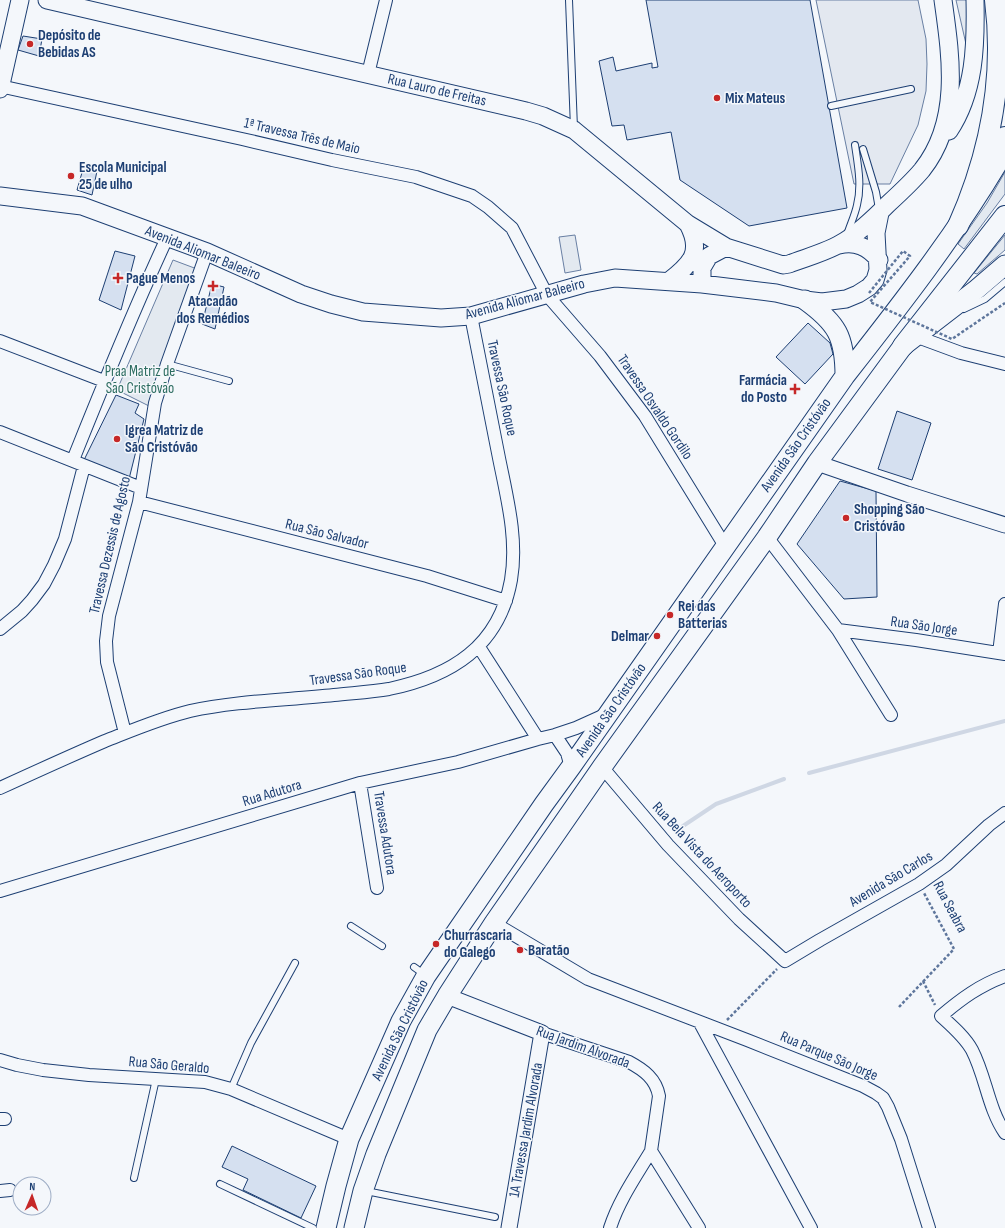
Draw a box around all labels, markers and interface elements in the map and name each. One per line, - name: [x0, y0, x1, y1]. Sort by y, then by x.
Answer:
- place label: Depósito de Bebidas AS: [38, 26, 101, 62]
- marker: Depósito de Bebidas AS: [25, 39, 35, 49]
- street label: Rua Lauro de Freitas: [386, 69, 488, 111]
- place label: Mix Mateus: [725, 89, 786, 108]
- marker: Mix Mateus: [712, 93, 722, 103]
- street label: 1ª Travessa Três de Maio: [242, 113, 362, 159]
- place label: Escola Municipal 25 de ulho: [79, 158, 166, 194]
- marker: Escola Municipal 25 de ulho: [66, 171, 76, 181]
- street label: Avenida Aliomar Baleeiro: [142, 221, 264, 285]
- place label: Pague Menos: [126, 269, 195, 288]
- marker: Pague Menos: [113, 273, 123, 283]
- street label: Avenida Aliomar Baleeiro: [462, 274, 587, 324]
- marker: Atacadão dos Remédios: [208, 281, 218, 291]
- place label: Atacadão dos Remédios: [176, 292, 250, 328]
- street label: Travessa São Roque: [483, 338, 521, 438]
- street label: Travessa Osvaldo Gordilo: [613, 351, 697, 463]
- park label: Praa Matriz de São Cristóvão: [105, 362, 175, 398]
- place label: Farmácia do Posto: [739, 371, 787, 407]
- marker: Farmácia do Posto: [790, 384, 800, 394]
- street label: Avenida São Cristóvão: [756, 394, 835, 496]
- place label: Igrea Matriz de São Cristóvão: [125, 421, 203, 457]
- marker: Igrea Matriz de São Cristóvão: [112, 434, 122, 444]
- street label: Travessa Dezessis de Agosto: [85, 474, 135, 616]
- place label: Shopping São Cristóvão: [854, 500, 925, 536]
- marker: Shopping São Cristóvão: [841, 513, 851, 523]
- street label: Rua São Salvador: [283, 514, 371, 554]
- place label: Rei das Batterias: [678, 597, 727, 633]
- marker: Rei das Batterias: [665, 610, 675, 620]
- street label: Rua São Jorge: [889, 612, 959, 640]
- place label: Delmar: [611, 627, 649, 646]
- marker: Delmar: [652, 631, 662, 641]
- street label: Travessa São Roque: [308, 658, 408, 690]
- street label: Avenida São Cristóvão: [571, 659, 650, 761]
- street label: Rua Adutora: [240, 775, 304, 811]
- street label: Travessa Adutora: [369, 790, 401, 876]
- street label: Rua Bela Vista do Aeroporto: [648, 798, 756, 912]
- street label: Avenida São Carlos: [845, 847, 936, 912]
- street label: Rua Seabra: [929, 878, 972, 936]
- place label: Churrascaria do Galego: [444, 926, 512, 962]
- marker: Churrascaria do Galego: [431, 939, 441, 949]
- place label: Baratão: [528, 941, 570, 960]
- marker: Baratão: [515, 945, 525, 955]
- street label: Avenida São Cristóvão: [367, 976, 433, 1085]
- street label: Rua Jardim Alvorada: [533, 1021, 633, 1073]
- street label: Rua Parque São Jorge: [777, 1027, 881, 1085]
- street label: Rua São Geraldo: [128, 1052, 210, 1078]
- street label: 1A Travessa Jardim Alvorada: [505, 1061, 547, 1199]
- north arrow: [12, 1176, 52, 1216]
- text: N: [29, 1180, 36, 1193]

